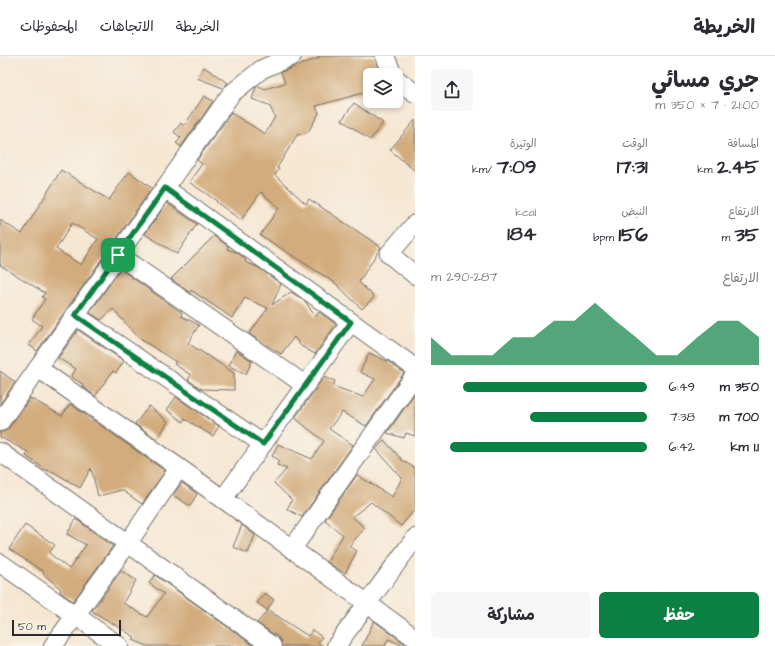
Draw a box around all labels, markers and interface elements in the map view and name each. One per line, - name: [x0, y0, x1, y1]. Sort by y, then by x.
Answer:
- text: الخريطة: [693, 14, 755, 41]
- text: المحفوظات: [20, 17, 78, 37]
- text: الاتجاهات: [100, 17, 154, 37]
- text: الخريطة: [176, 17, 219, 37]
- text: جري مسائي: [651, 65, 759, 96]
- map controls: [363, 68, 403, 108]
- button: layers: [363, 68, 403, 108]
- button: share: [431, 69, 473, 111]
- text: 21:00 · 7 × 350 m: [655, 96, 759, 114]
- text: الوتيرة: [510, 136, 536, 151]
- text: الوقت: [622, 136, 648, 151]
- text: المسافة: [728, 136, 759, 151]
- text: 7:09: [497, 153, 536, 181]
- text: 17:31: [617, 153, 648, 181]
- text: 2.45: [717, 153, 759, 181]
- text: /km: [472, 162, 497, 177]
- text: km: [697, 162, 717, 177]
- text: النبض: [621, 204, 648, 219]
- text: الارتفاع: [728, 204, 759, 219]
- text: kcal: [515, 205, 536, 220]
- text: 184: [507, 220, 536, 248]
- text: 156: [618, 221, 648, 249]
- text: 35: [735, 221, 759, 249]
- text: bpm: [593, 230, 618, 245]
- text: m: [722, 230, 735, 245]
- pin: [101, 238, 135, 272]
- icon: arrive: [107, 244, 129, 266]
- text: 287–290 m: [431, 268, 497, 286]
- text: الارتفاع: [723, 269, 759, 287]
- text: 6:49: [668, 378, 695, 396]
- text: 350 m: [720, 378, 759, 396]
- text: 7:38: [670, 408, 695, 426]
- text: 700 m: [719, 408, 759, 426]
- text: 6:42: [668, 438, 695, 456]
- text: 1.1 km: [731, 438, 759, 456]
- button: مشاركة: [431, 592, 591, 638]
- button: حفظ: [599, 592, 759, 638]
- scale bar: [12, 618, 121, 637]
- text: 50 m: [18, 619, 46, 634]

